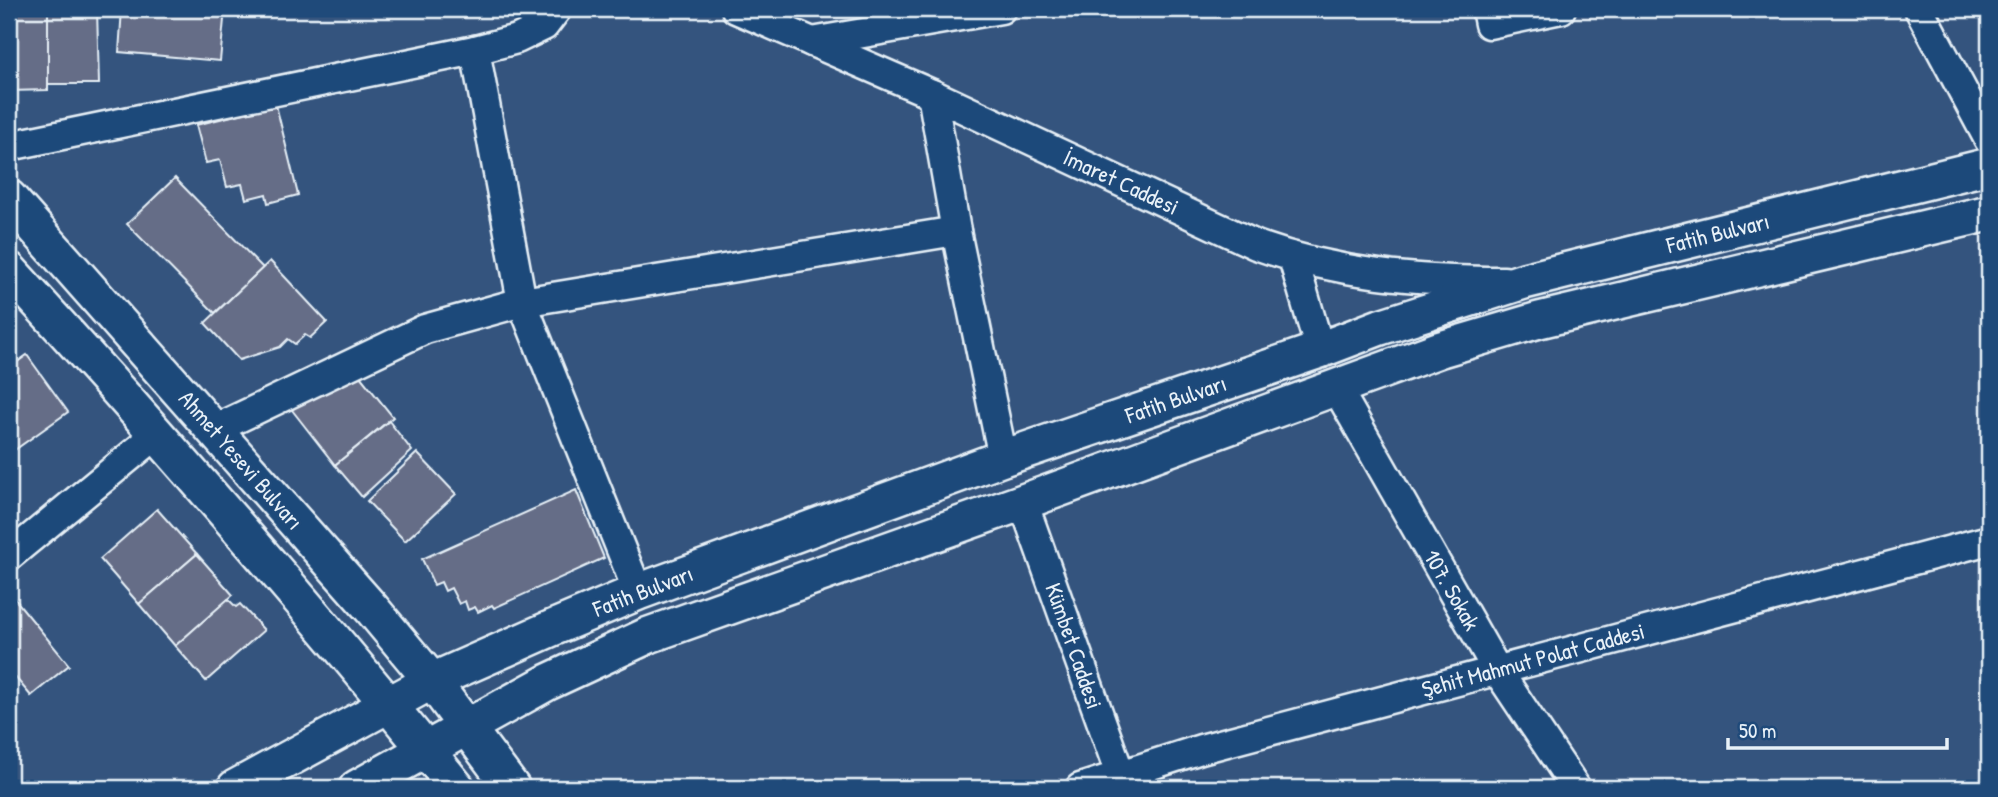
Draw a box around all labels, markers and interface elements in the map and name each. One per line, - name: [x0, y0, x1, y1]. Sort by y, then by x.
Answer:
- street label: İmaret Caddesi: [1058, 141, 1184, 222]
- street label: Fatih Bulvarı: [1662, 205, 1773, 260]
- street label: Fatih Bulvarı: [1120, 367, 1230, 431]
- street label: Ahmet Yesevi Bulvarı: [172, 383, 311, 536]
- street label: 107. Sokak: [1417, 544, 1488, 636]
- street label: Fatih Bulvarı: [587, 557, 697, 624]
- street label: Kümbet Caddesi: [1038, 579, 1111, 713]
- street label: Şehit Mahmut Polat Caddesi: [1418, 615, 1648, 704]
- scale bar: [1728, 706, 1947, 750]
- text: 50 m: [1739, 716, 1776, 745]

